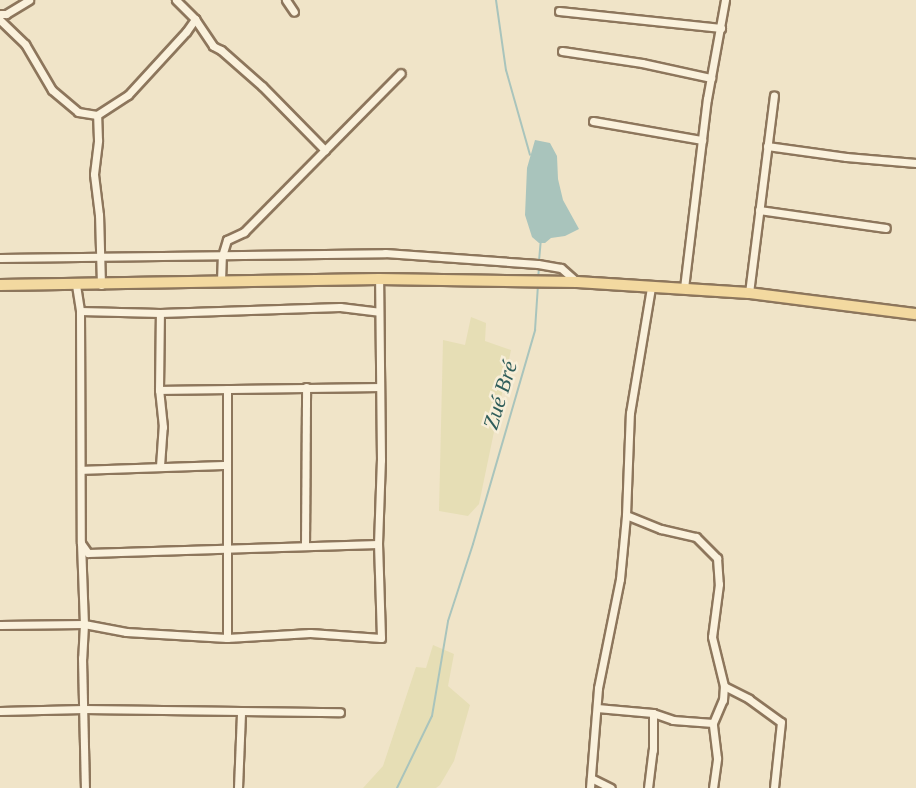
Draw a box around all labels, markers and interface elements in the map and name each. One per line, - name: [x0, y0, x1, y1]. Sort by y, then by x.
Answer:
- water label: Zué Bré: [477, 358, 523, 432]

